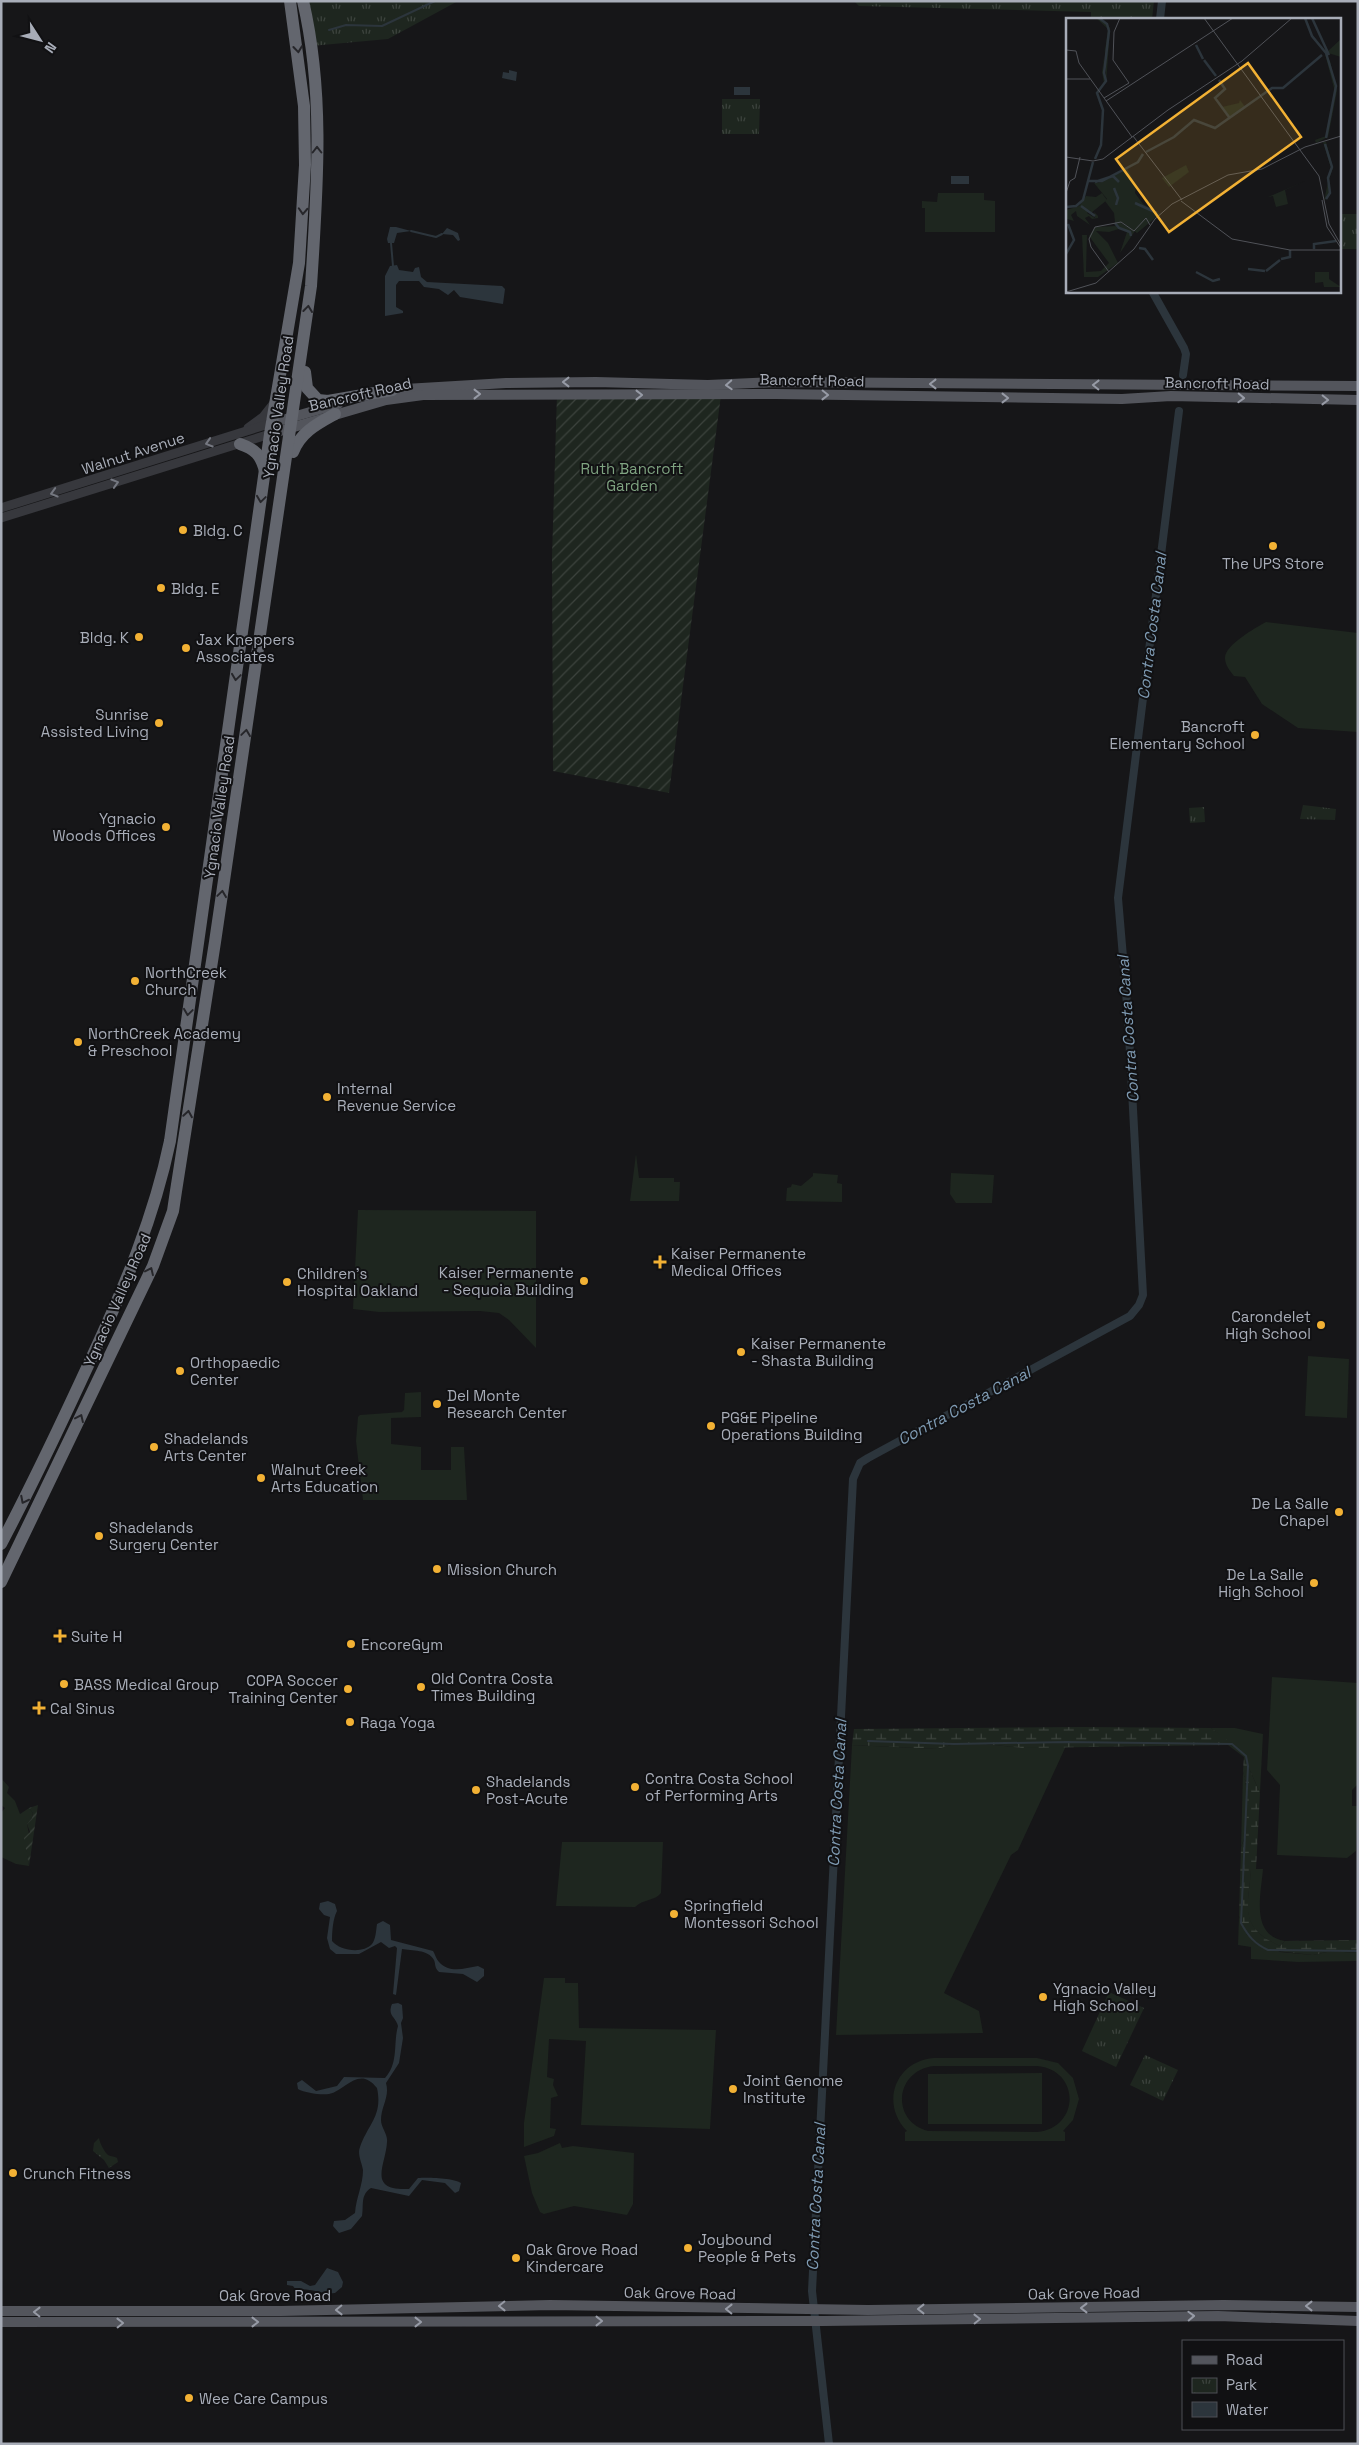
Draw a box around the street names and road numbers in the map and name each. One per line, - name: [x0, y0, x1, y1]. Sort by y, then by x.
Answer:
- street label: Ygnacio Valley Road: [259, 334, 297, 480]
- street label: Bancroft Road: [759, 370, 865, 390]
- street label: Bancroft Road: [307, 373, 413, 415]
- street label: Bancroft Road: [1164, 373, 1270, 393]
- street label: Walnut Avenue: [79, 427, 187, 479]
- street label: Ygnacio Valley Road: [200, 734, 238, 880]
- street label: Ygnacio Valley Road: [79, 1230, 155, 1370]
- street label: Oak Grove Road: [624, 2283, 736, 2303]
- street label: Oak Grove Road: [1028, 2283, 1140, 2303]
- street label: Oak Grove Road: [219, 2286, 331, 2305]

